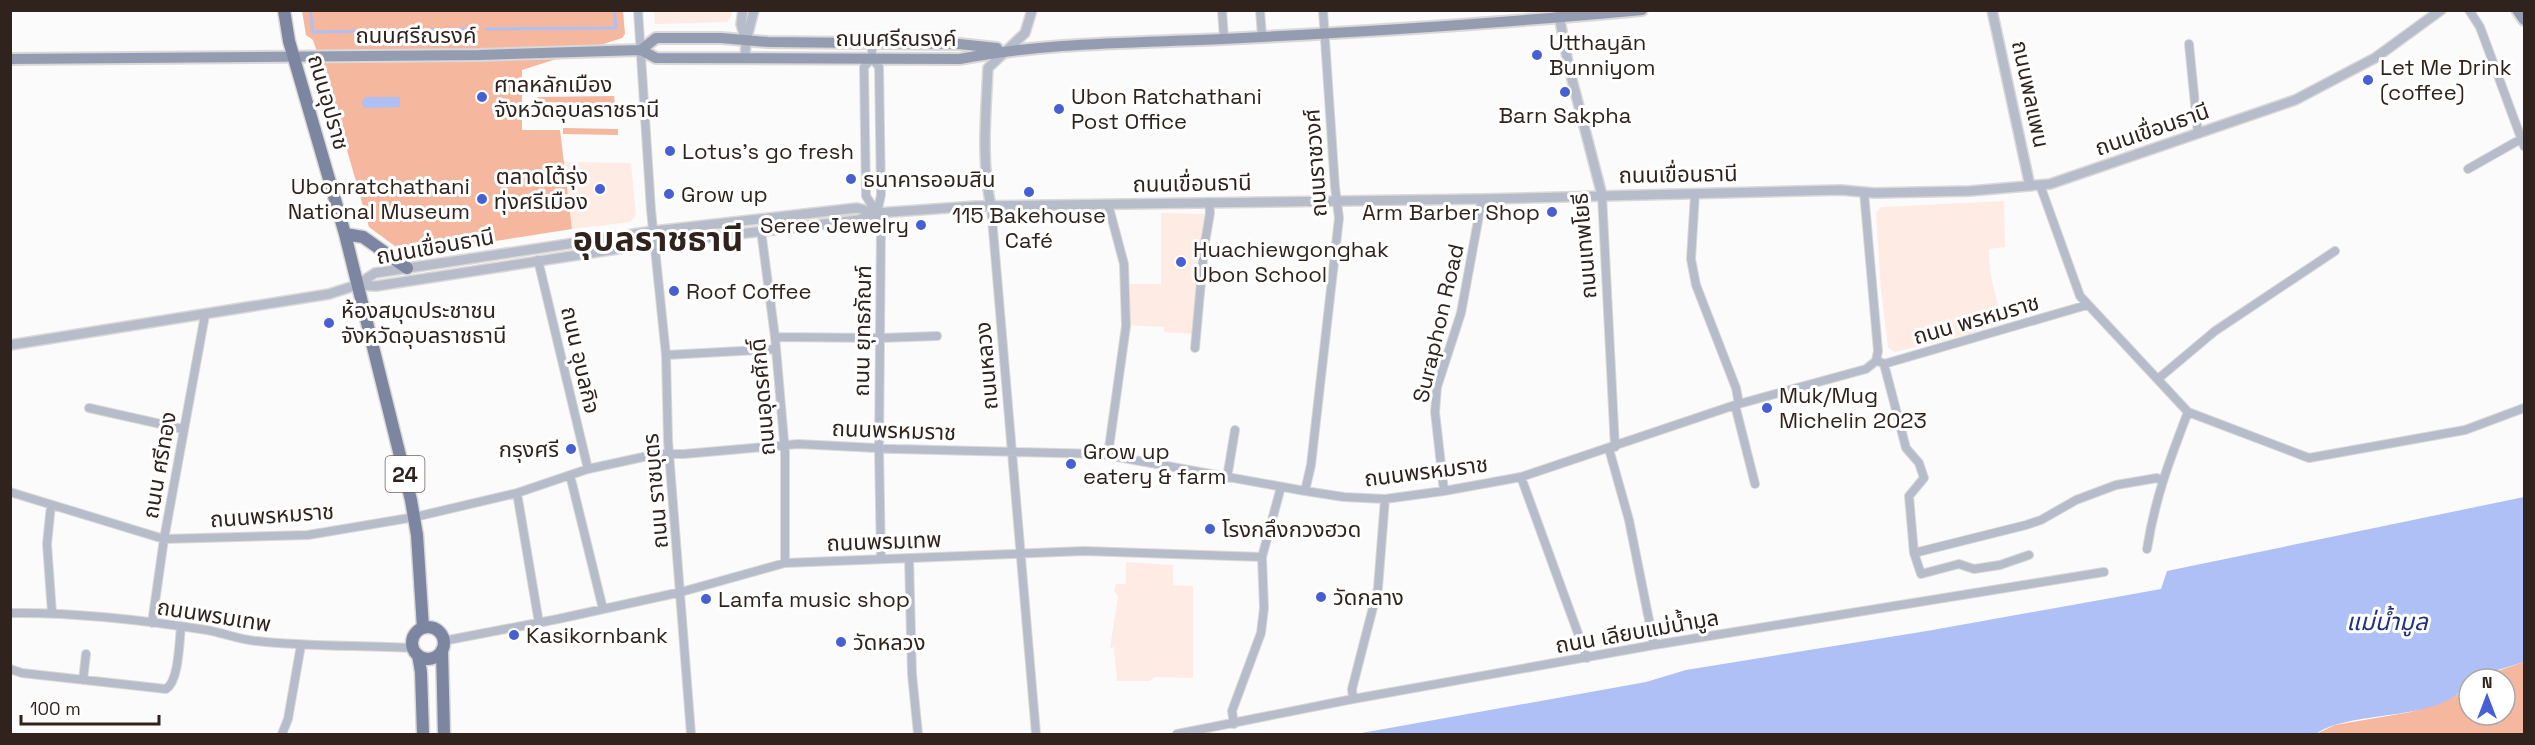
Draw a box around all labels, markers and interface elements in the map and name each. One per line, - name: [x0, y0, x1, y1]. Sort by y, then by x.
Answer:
- street label: ถนนศรีณรงค์: [356, 21, 476, 49]
- street label: ถนนศรีณรงค์: [836, 24, 956, 52]
- place label: Utthayān Bunniyom: [1549, 28, 1655, 81]
- street label: ถนนพลแพน: [2006, 38, 2056, 150]
- marker: Utthayān Bunniyom: [1530, 48, 1544, 62]
- street label: ถนนอุปราช: [302, 51, 356, 153]
- place label: Let Me Drink (coffee): [2380, 53, 2512, 106]
- place label: ศาลหลักเมือง จังหวัดอุบลราชธานี: [494, 70, 659, 123]
- marker: Let Me Drink (coffee): [2361, 73, 2375, 87]
- place label: Ubon Ratchathani Post Office: [1071, 82, 1262, 135]
- marker: Barn Sakpha: [1558, 85, 1572, 99]
- marker: ศาลหลักเมือง จังหวัดอุบลราชธานี: [475, 90, 489, 104]
- street label: ถนนเขื่อนธานี: [2091, 95, 2213, 162]
- place label: Barn Sakpha: [1499, 101, 1632, 129]
- marker: Ubon Ratchathani Post Office: [1052, 102, 1066, 116]
- street label: ถนนราชวงศ์: [1297, 108, 1333, 218]
- place label: Lotus's go fresh: [682, 137, 854, 165]
- marker: Lotus's go fresh: [663, 144, 677, 158]
- street label: ถนนเขื่อนธานี: [1618, 158, 1738, 189]
- place label: ตลาดโต้รุ่ง ทุ่งศรีเมือง: [494, 162, 588, 215]
- place label: ธนาคารออมสิน: [863, 165, 995, 193]
- street label: ถนนเขื่อนธานี: [1132, 167, 1252, 198]
- place label: Ubonratchathani National Museum: [288, 172, 470, 225]
- marker: ธนาคารออมสิน: [844, 172, 858, 186]
- place label: Grow up: [681, 180, 768, 208]
- marker: ตลาดโต้รุ่ง ทุ่งศรีเมือง: [593, 182, 607, 196]
- marker: 115 Bakehouse Café: [1022, 185, 1036, 199]
- marker: Grow up: [662, 187, 676, 201]
- marker: Ubonratchathani National Museum: [475, 192, 489, 206]
- street label: ถนนเทพโยธี: [1565, 192, 1603, 300]
- place label: Arm Barber Shop: [1362, 198, 1540, 226]
- place label: 115 Bakehouse Café: [952, 201, 1106, 254]
- marker: Arm Barber Shop: [1545, 205, 1559, 219]
- place label: Seree Jewelry: [760, 211, 909, 239]
- district label: อุบลราชธานี: [573, 218, 743, 261]
- marker: Seree Jewelry: [914, 218, 928, 232]
- street label: ถนนเขื่อนธานี: [374, 221, 496, 270]
- place label: Huachiewgonghak Ubon School: [1193, 235, 1389, 288]
- street label: Suraphon Road: [1406, 241, 1470, 405]
- marker: Huachiewgonghak Ubon School: [1174, 255, 1188, 269]
- street label: ถนน ยุทธภัณฑ์: [847, 265, 877, 397]
- place label: Roof Coffee: [686, 277, 812, 305]
- marker: Roof Coffee: [667, 284, 681, 298]
- street label: ถนน พรหมราช: [1910, 288, 2042, 350]
- place label: ห้องสมุดประชาชน จังหวัดอุบลราชธานี: [341, 296, 506, 349]
- street label: ถนน อุบลกิจ: [555, 304, 607, 416]
- marker: ห้องสมุดประชาชน จังหวัดอุบลราชธานี: [322, 316, 336, 330]
- street label: ถนนหลวง: [968, 321, 1004, 411]
- street label: ถนนอุดรศักดิ์: [743, 337, 781, 457]
- place label: Muk/Mug Michelin 2023: [1779, 381, 1927, 434]
- marker: Muk/Mug Michelin 2023: [1760, 401, 1774, 415]
- street label: ถนน ศรีทอง: [136, 409, 182, 521]
- street label: ถนนพรหมราช: [831, 414, 957, 446]
- street label: ถนน ราชบุตร: [636, 432, 674, 550]
- place label: กรุงศรี: [499, 435, 559, 463]
- place label: Grow up eatery & farm: [1083, 437, 1226, 490]
- marker: กรุงศรี: [564, 442, 578, 456]
- street label: ถนนพรหมราช: [1363, 450, 1489, 492]
- road number: 24: [386, 456, 424, 492]
- marker: Grow up eatery & farm: [1064, 457, 1078, 471]
- street label: ถนนพรหมราช: [209, 497, 335, 533]
- place label: โรงกลึงกวงฮวด: [1222, 515, 1361, 543]
- marker: โรงกลึงกวงฮวด: [1203, 522, 1217, 536]
- street label: ถนนพรมเทพ: [826, 525, 942, 557]
- place label: วัดกลาง: [1333, 583, 1404, 611]
- place label: Lamfa music shop: [718, 585, 910, 613]
- marker: วัดกลาง: [1314, 590, 1328, 604]
- street label: ถนนพรมเทพ: [155, 592, 273, 638]
- marker: Lamfa music shop: [699, 592, 713, 606]
- street label: ถนน เลียบแม่น้ำมูล: [1553, 602, 1721, 659]
- water label: แม่น้ำมูล: [2346, 605, 2429, 637]
- place label: Kasikornbank: [526, 621, 668, 649]
- marker: Kasikornbank: [507, 628, 521, 642]
- place label: วัดหลวง: [853, 628, 926, 656]
- marker: วัดหลวง: [834, 635, 848, 649]
- north arrow: [2457, 667, 2517, 727]
- text: N: [2482, 672, 2492, 693]
- scale bar: [21, 688, 159, 726]
- text: 100 m: [30, 697, 81, 720]

